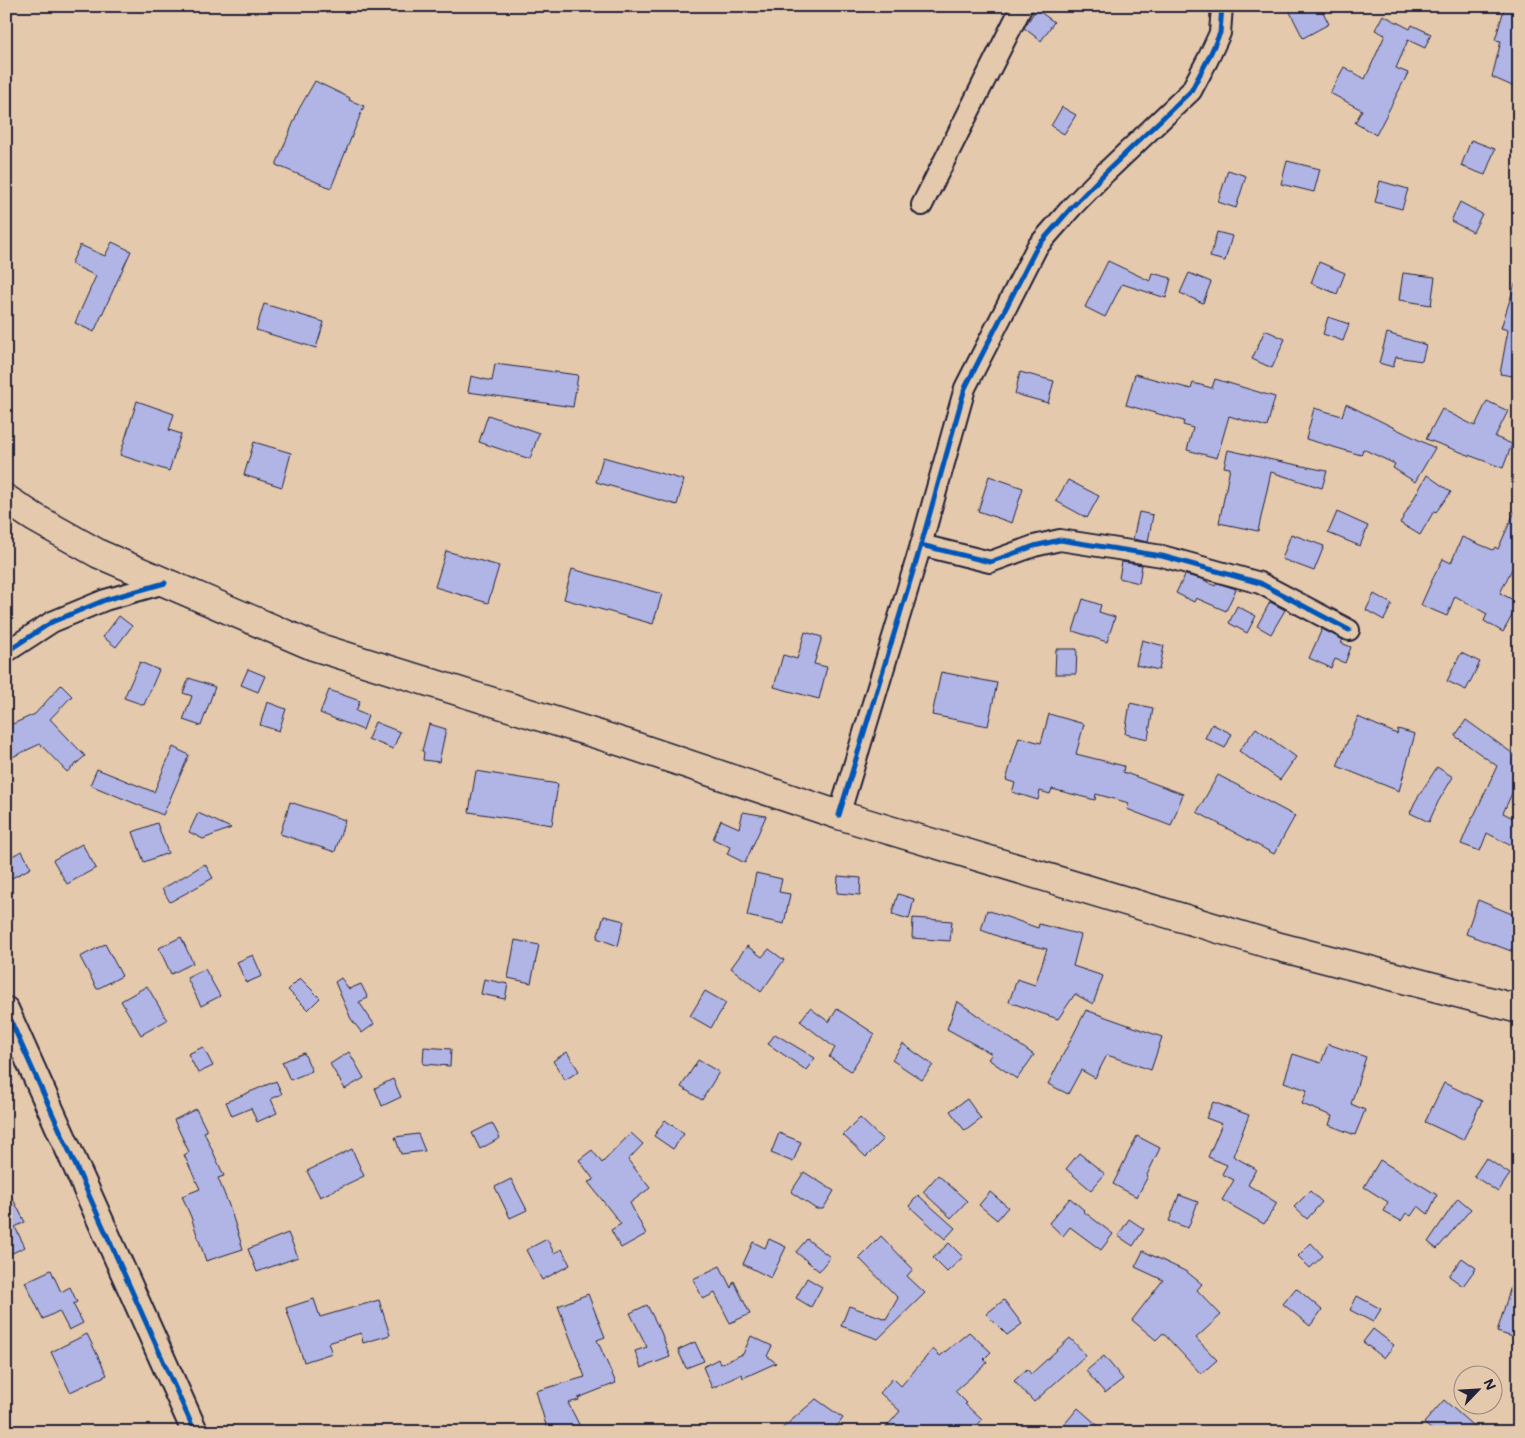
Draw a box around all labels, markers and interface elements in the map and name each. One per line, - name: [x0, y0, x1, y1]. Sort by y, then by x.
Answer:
- north arrow: [1452, 1366, 1502, 1416]
- text: N: [1479, 1375, 1501, 1393]

